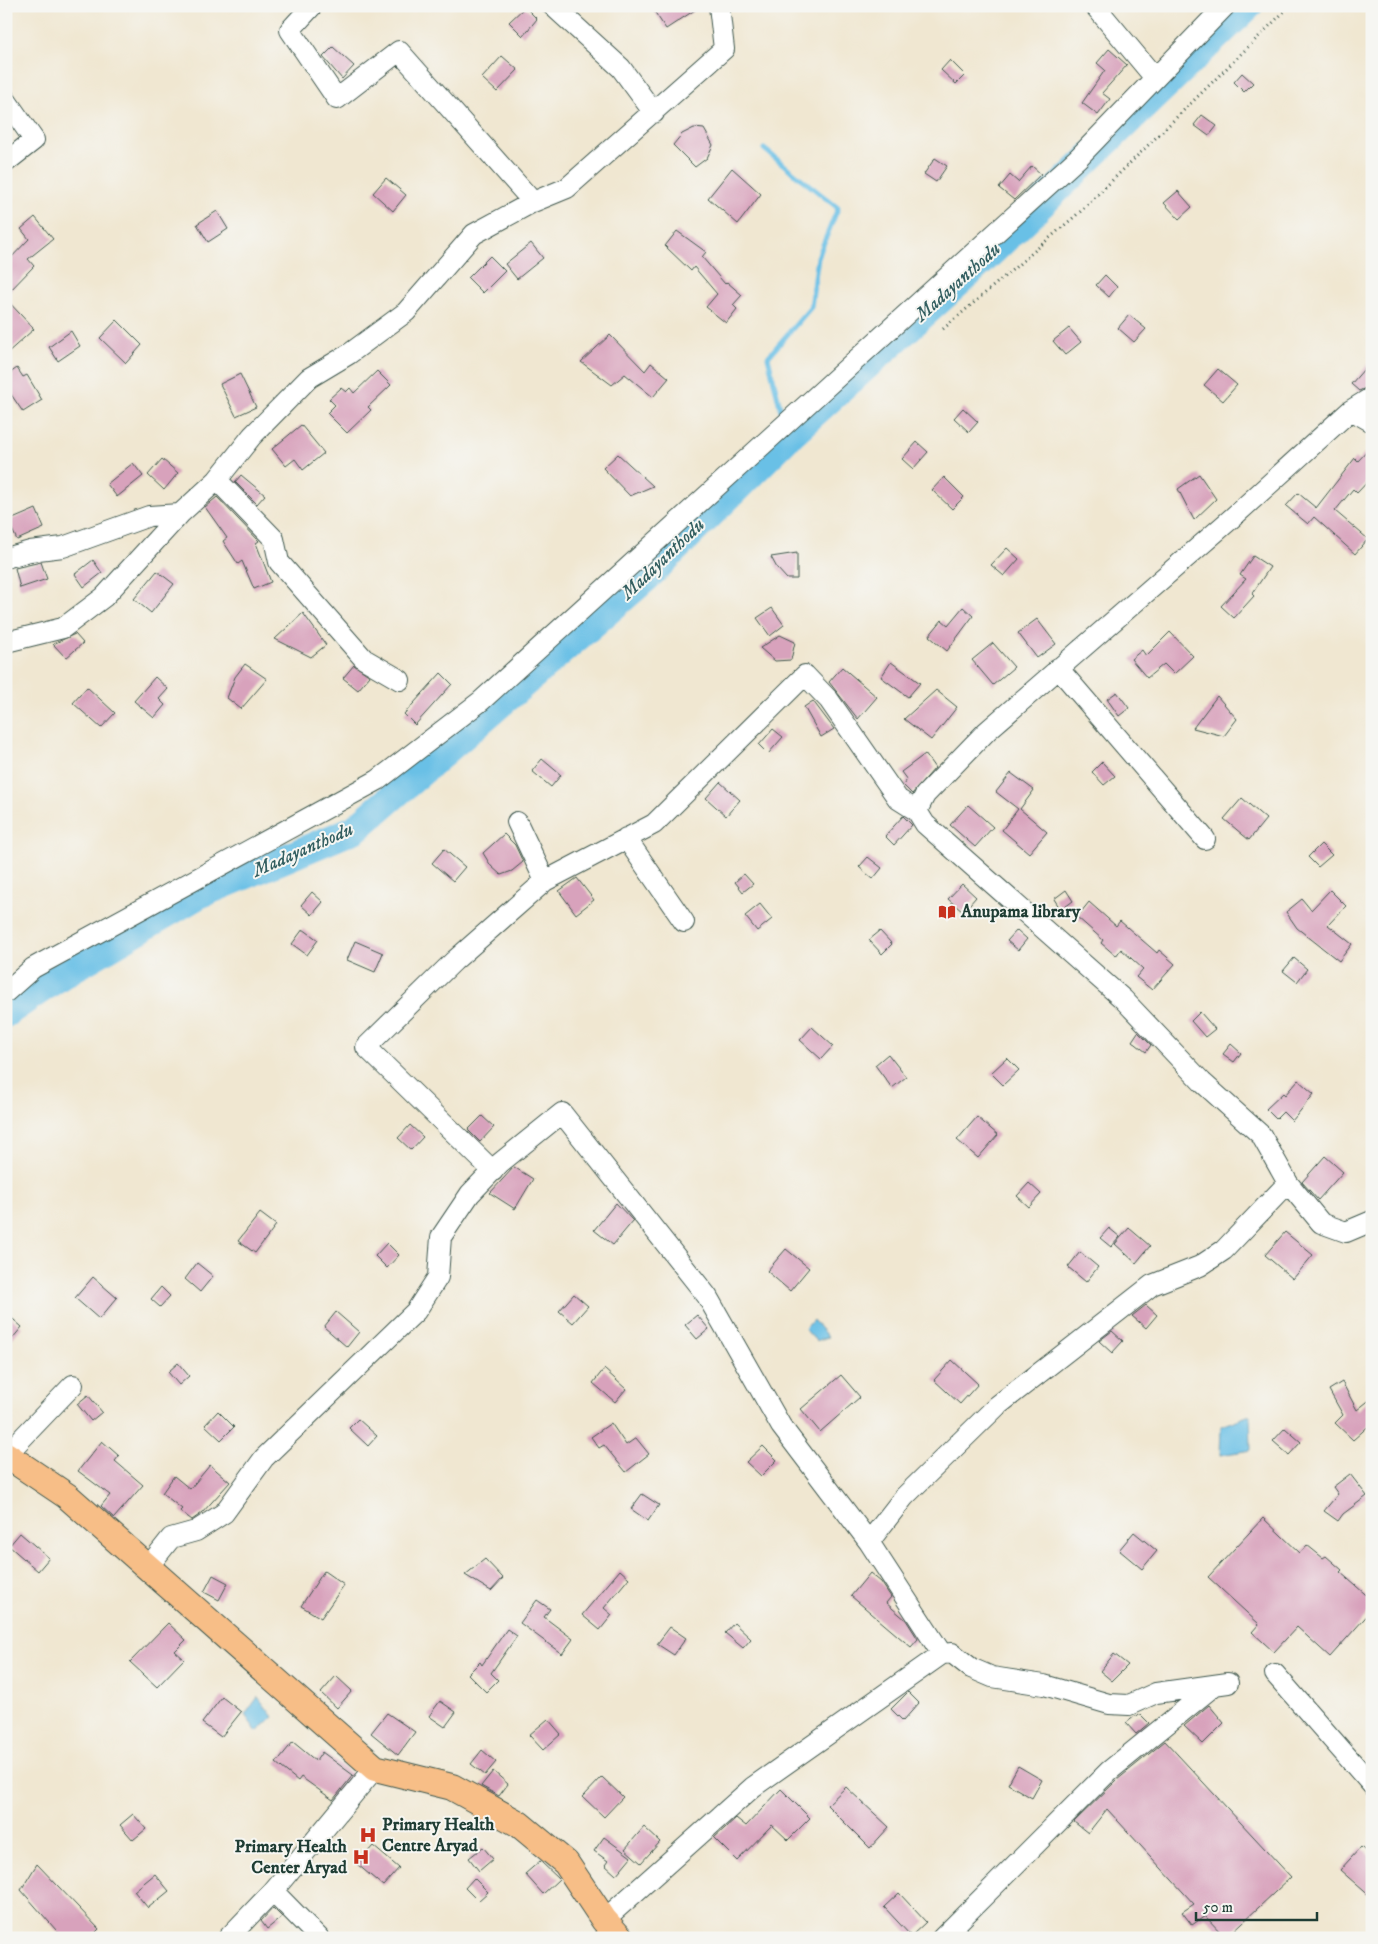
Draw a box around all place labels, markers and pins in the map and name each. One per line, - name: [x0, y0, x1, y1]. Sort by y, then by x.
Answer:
- place label: Anupama library: [960, 901, 1081, 923]
- library icon: Anupama library: [937, 902, 957, 922]
- place label: Primary Health Centre Aryad: [382, 1814, 495, 1857]
- hospital icon: Primary Health Centre Aryad: [358, 1825, 378, 1845]
- place label: Primary Health Center Aryad: [234, 1836, 348, 1879]
- hospital icon: Primary Health Center Aryad: [351, 1847, 371, 1867]

